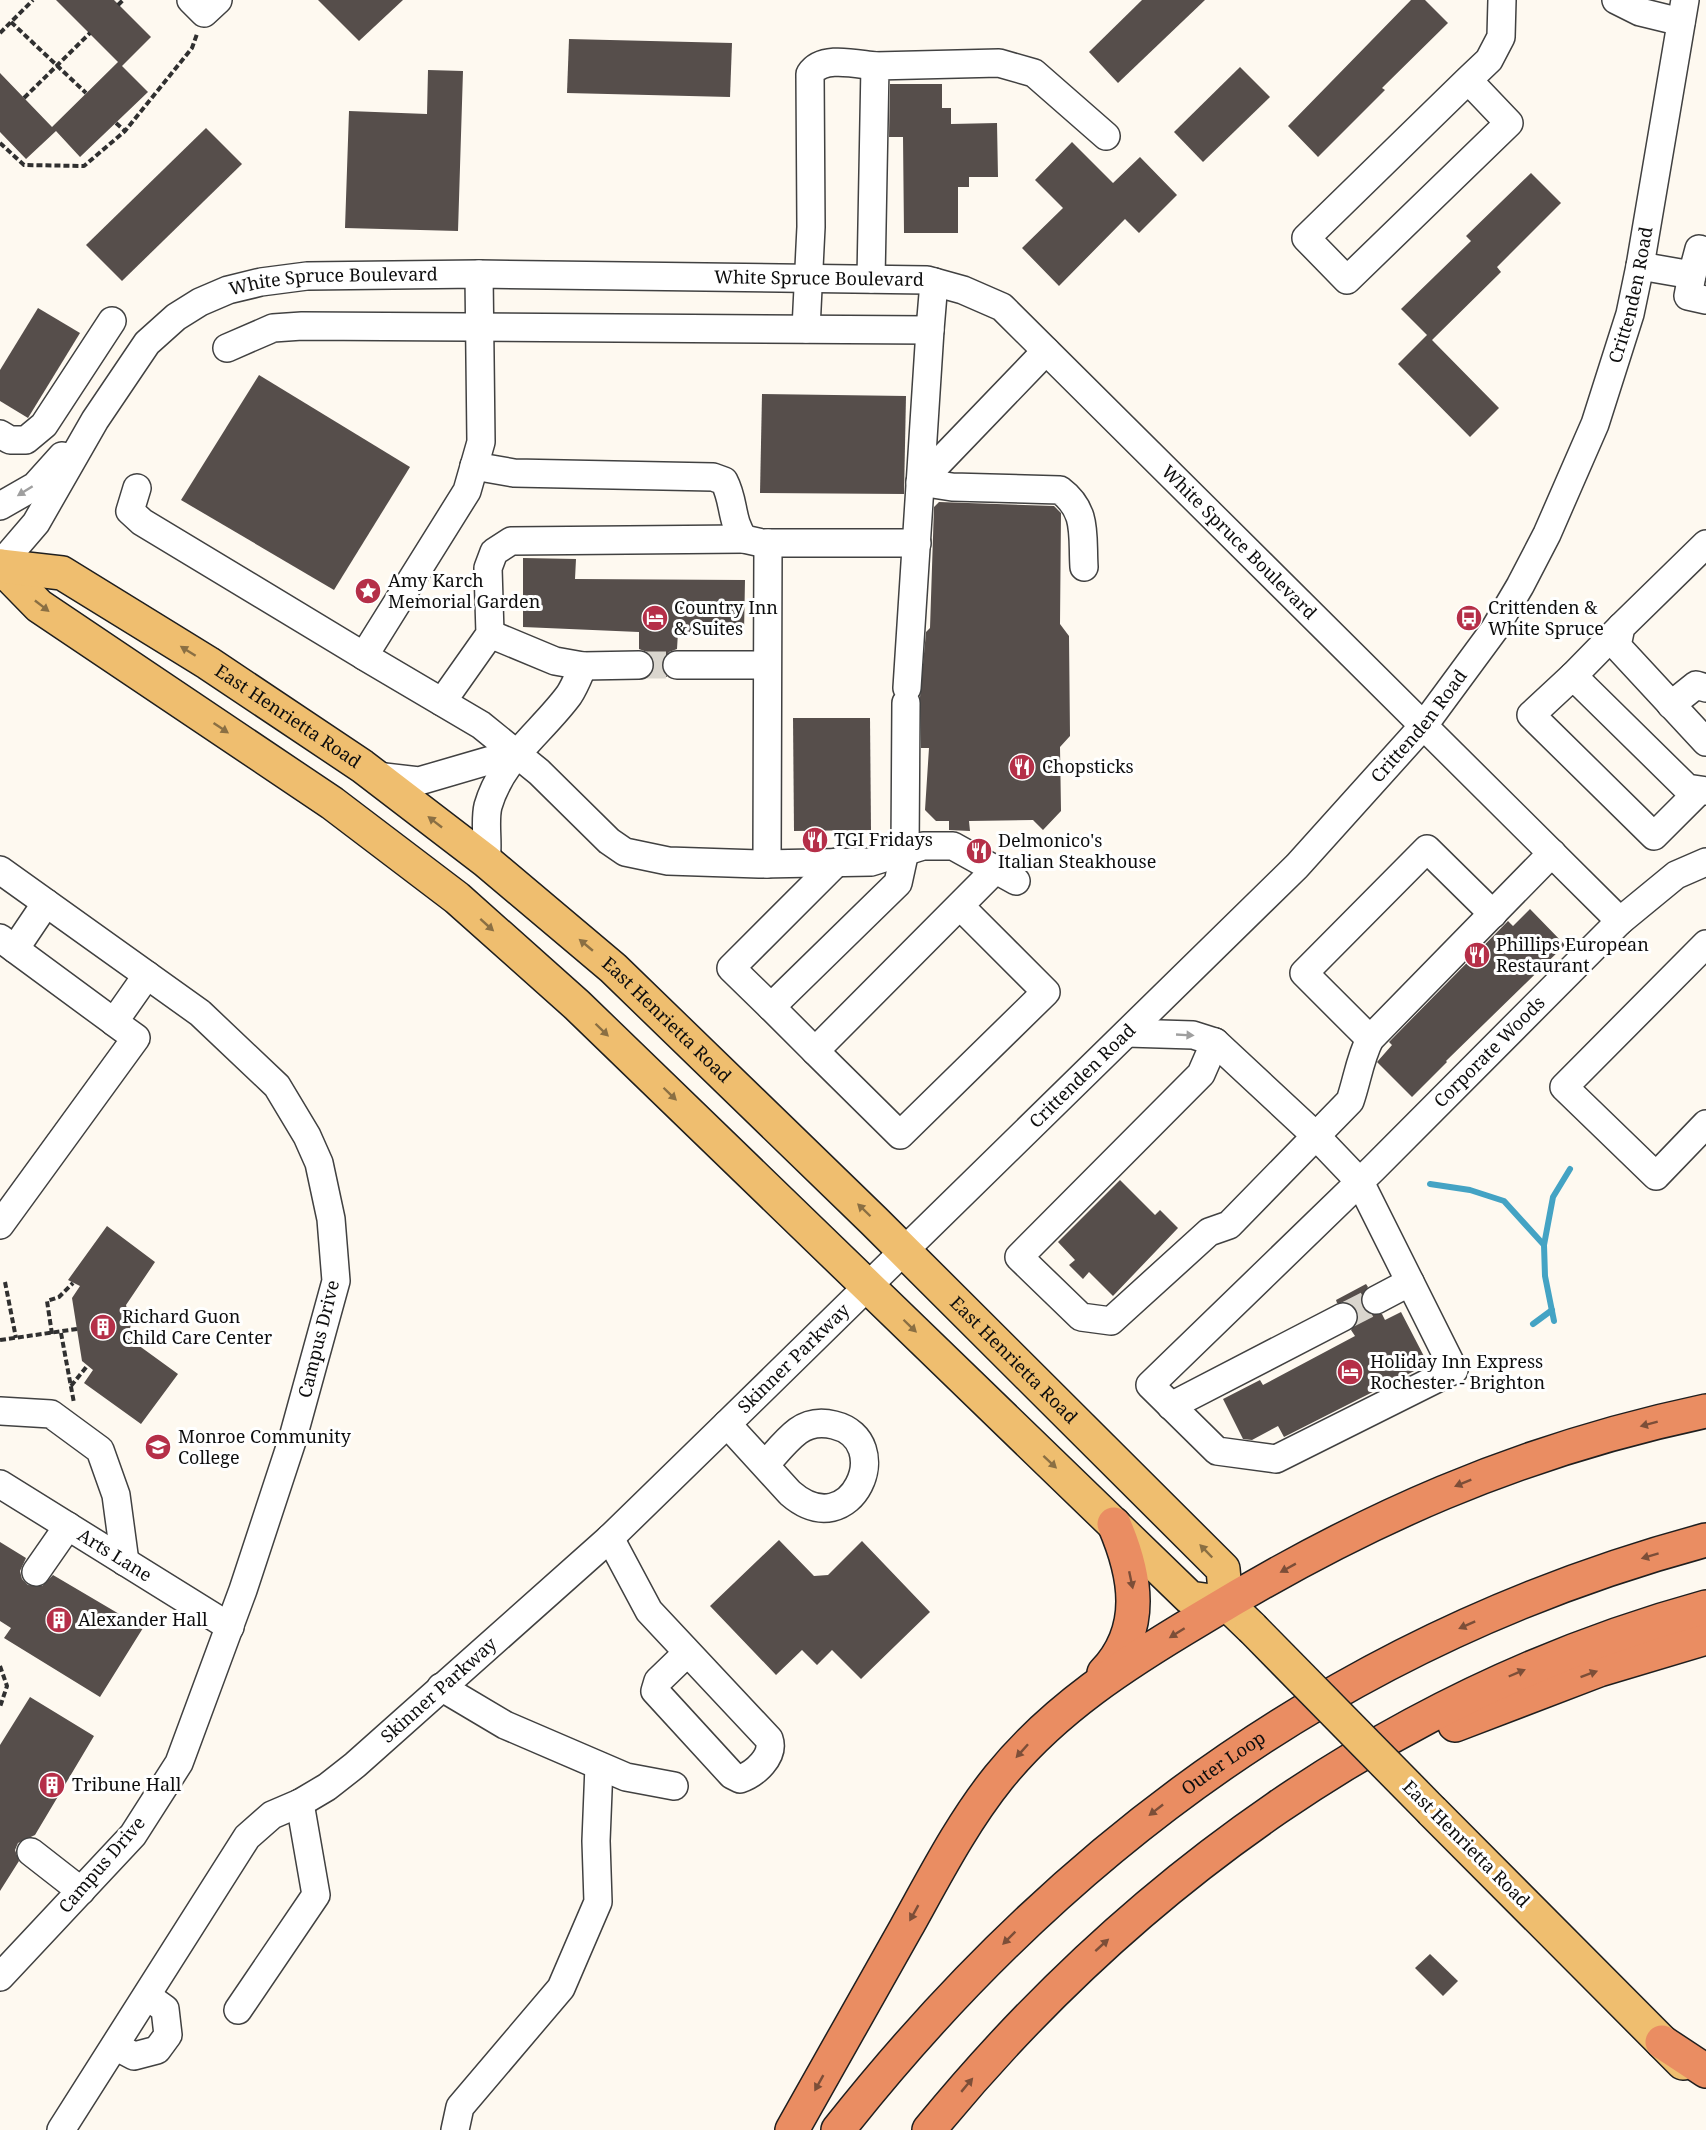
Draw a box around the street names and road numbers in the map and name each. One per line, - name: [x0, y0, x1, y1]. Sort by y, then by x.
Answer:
- street label: Crittenden Road: [1602, 225, 1657, 366]
- street label: White Spruce Boulevard: [226, 261, 438, 300]
- street label: White Spruce Boulevard: [714, 264, 924, 291]
- street label: White Spruce Boulevard: [1157, 459, 1323, 624]
- street label: East Henrietta Road: [211, 658, 366, 773]
- street label: Crittenden Road: [1365, 664, 1472, 787]
- street label: East Henrietta Road: [598, 951, 737, 1087]
- street label: Corporate Woods: [1428, 990, 1549, 1112]
- street label: Crittenden Road: [1023, 1018, 1140, 1133]
- street label: Campus Drive: [292, 1277, 344, 1400]
- street label: East Henrietta Road: [945, 1291, 1083, 1428]
- street label: Skinner Parkway: [732, 1297, 855, 1418]
- street label: Arts Lane: [74, 1522, 157, 1587]
- street label: Skinner Parkway: [375, 1631, 502, 1748]
- street label: Outer Loop: [1176, 1725, 1270, 1800]
- street label: East Henrietta Road: [1398, 1774, 1536, 1912]
- street label: Campus Drive: [53, 1811, 150, 1918]

